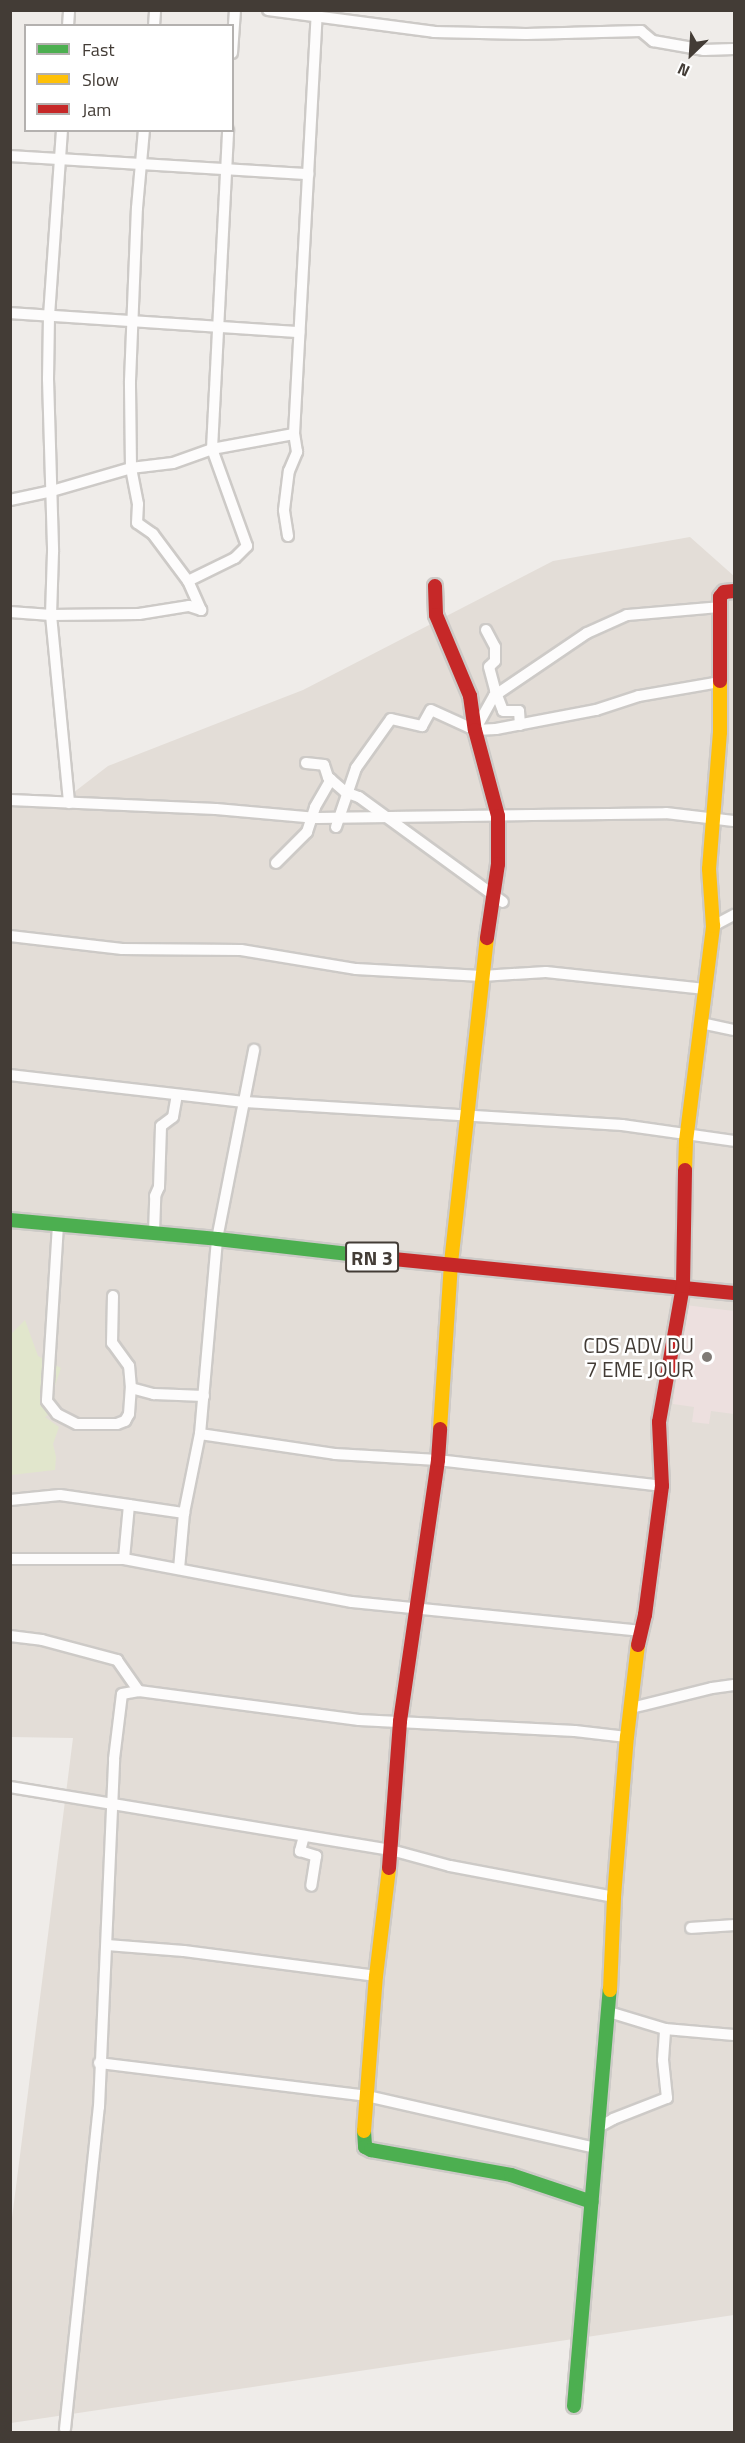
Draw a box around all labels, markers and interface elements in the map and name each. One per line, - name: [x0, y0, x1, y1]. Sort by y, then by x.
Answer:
- legend: [24, 24, 234, 132]
- north arrow: [661, 24, 721, 84]
- text: Fast: [82, 36, 115, 63]
- text: N: [673, 57, 693, 84]
- text: Slow: [82, 66, 119, 93]
- text: Jam: [82, 96, 111, 123]
- road number: RN 3: [345, 1240, 399, 1274]
- place label: CDS ADV DU 7 EME JOUR: [583, 1332, 694, 1382]
- marker: CDS ADV DU 7 EME JOUR: [698, 1348, 716, 1366]

